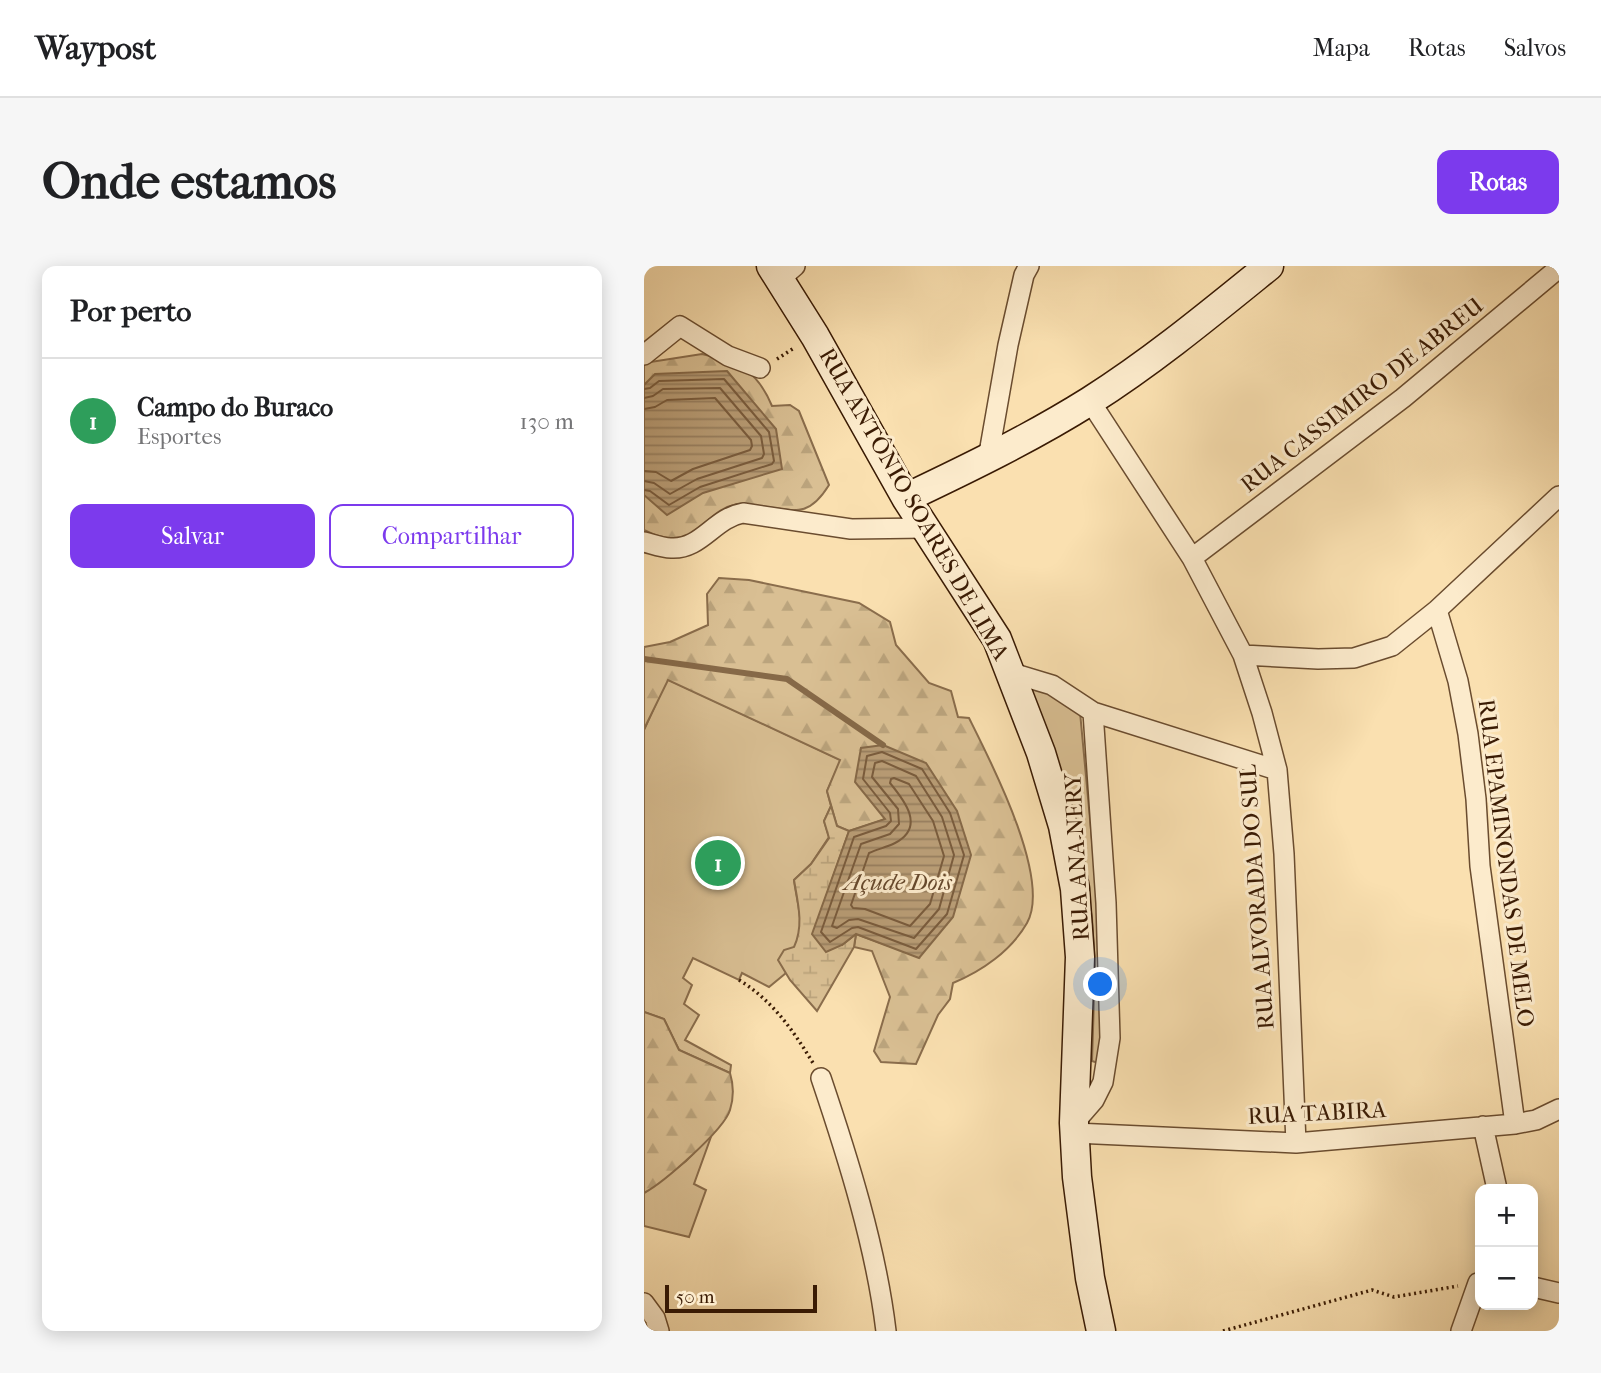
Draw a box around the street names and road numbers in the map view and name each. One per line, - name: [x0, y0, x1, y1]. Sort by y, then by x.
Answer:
- street label: RUA CASSIMIRO DE ABREU: [1235, 292, 1489, 498]
- street label: RUA ANTÔNIO SOARES DE LIMA: [813, 343, 1016, 666]
- street label: RUA EPAMINONDAS DE MELO: [1472, 697, 1540, 1029]
- street label: RUA ALVORADA DO SUL: [1234, 763, 1280, 1030]
- street label: RUA ANA NERY: [1059, 771, 1095, 942]
- street label: RUA TABIRA: [1247, 1096, 1388, 1130]

